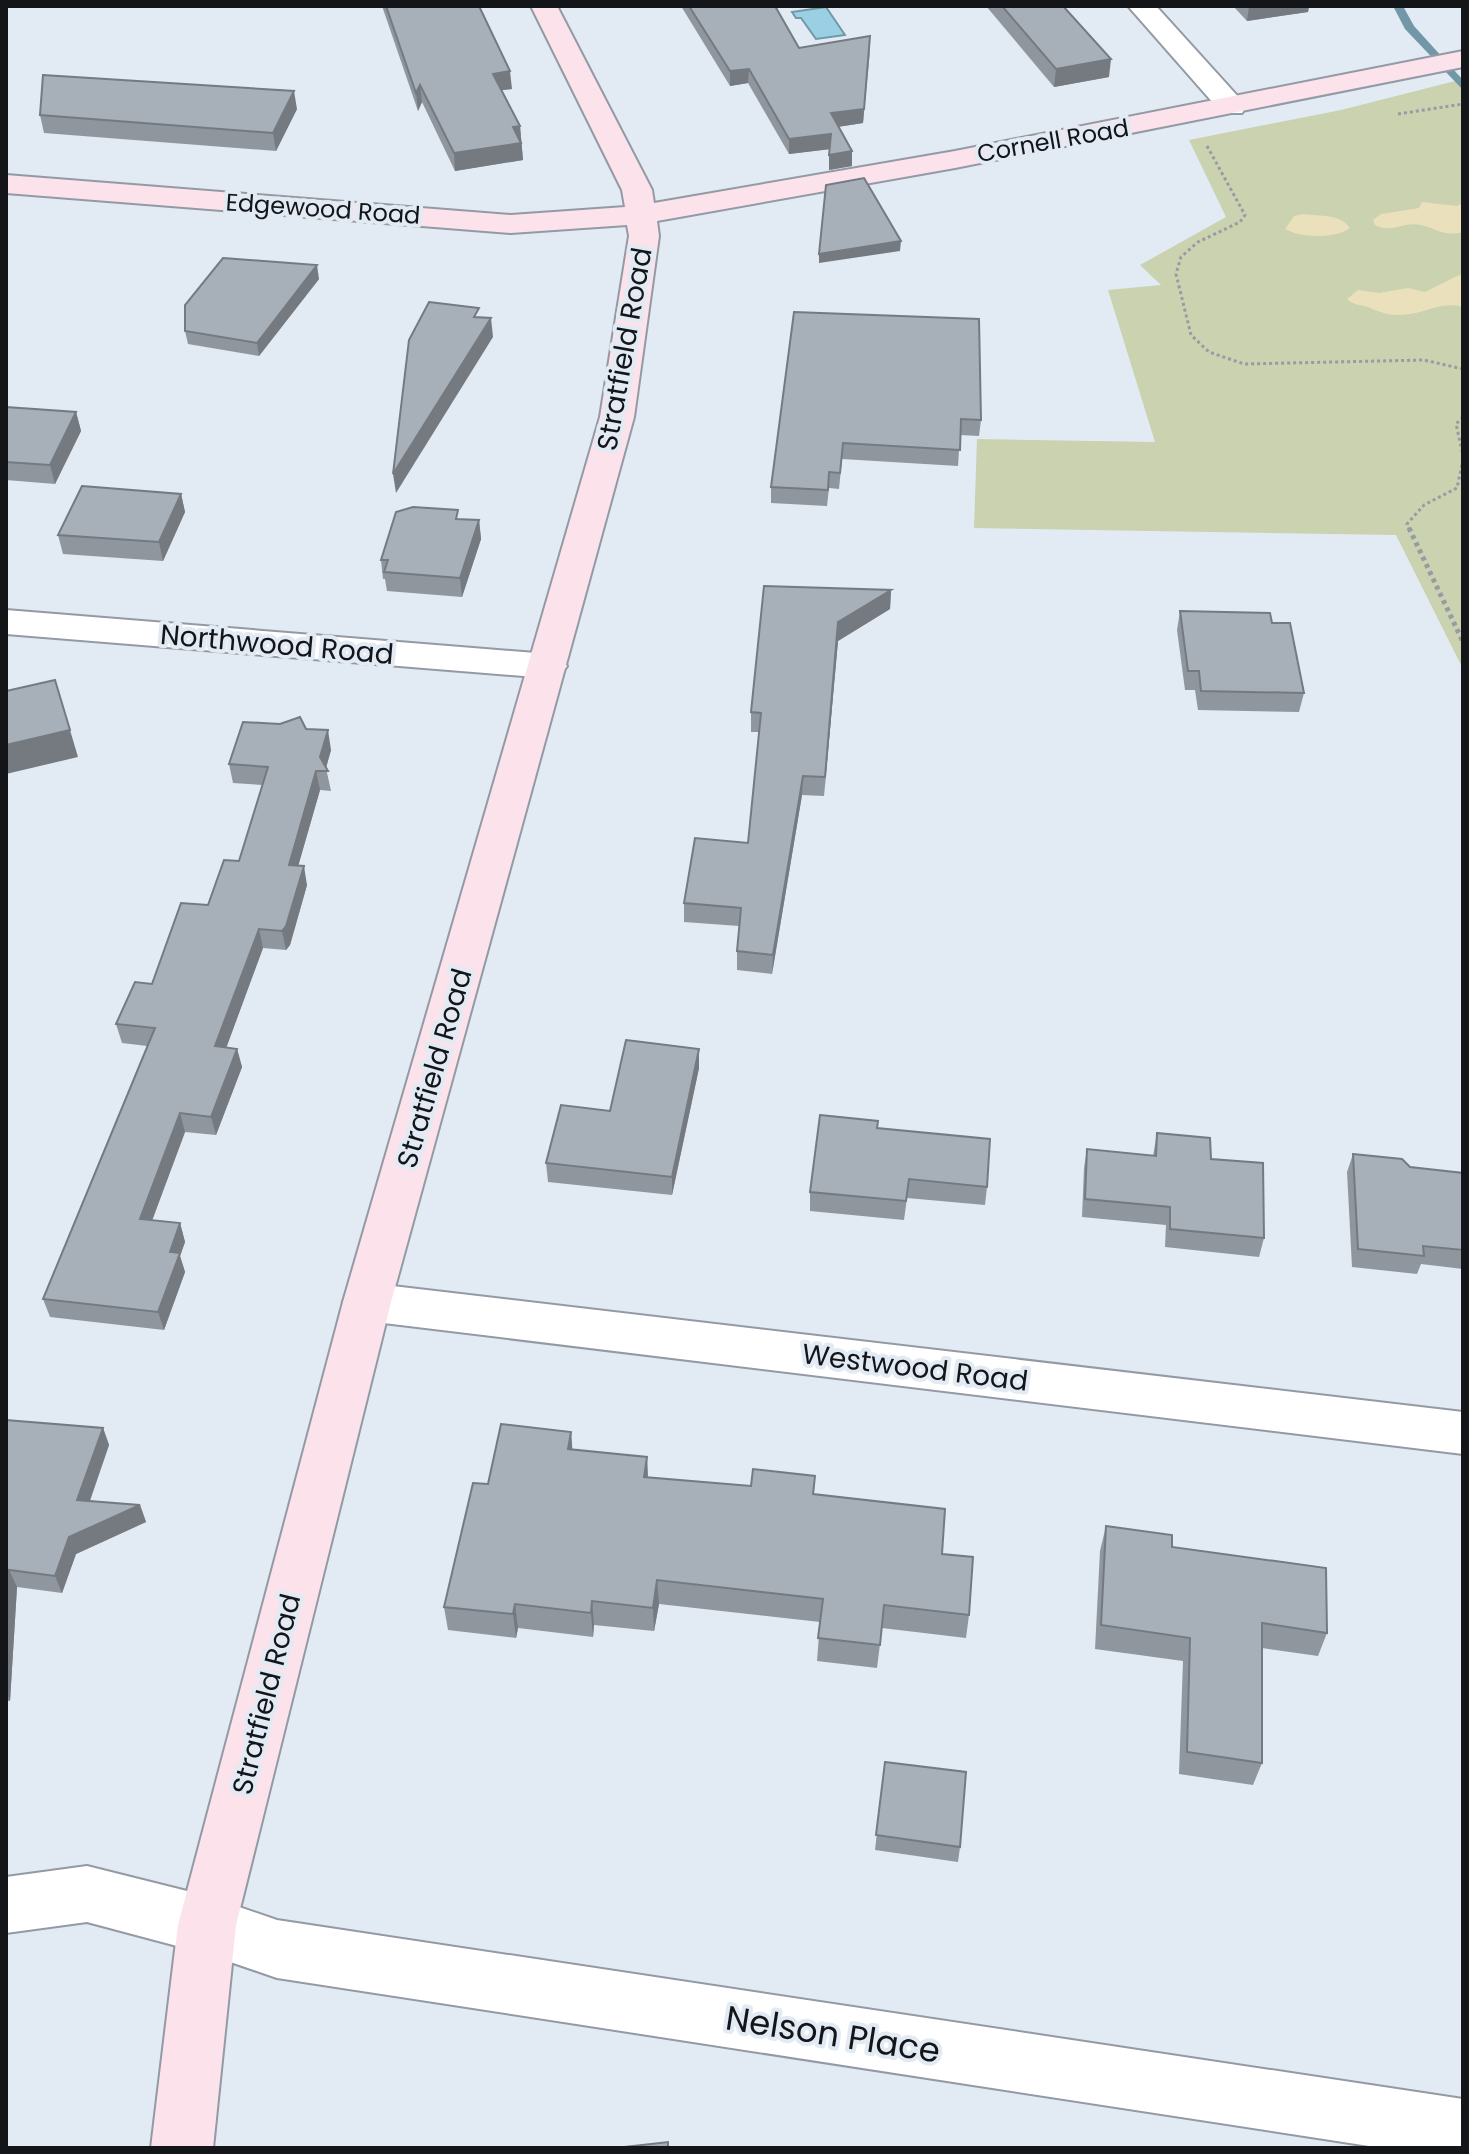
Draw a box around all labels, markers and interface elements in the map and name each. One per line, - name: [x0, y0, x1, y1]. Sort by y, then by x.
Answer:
- street label: Cornell Road: [974, 111, 1131, 170]
- street label: Edgewood Road: [225, 185, 421, 232]
- street label: Stratfield Road: [587, 244, 662, 454]
- street label: Northwood Road: [159, 615, 395, 674]
- street label: Stratfield Road: [387, 964, 482, 1172]
- street label: Westwood Road: [800, 1334, 1030, 1401]
- street label: Stratfield Road: [223, 1590, 310, 1799]
- street label: Nelson Place: [722, 1993, 944, 2075]

